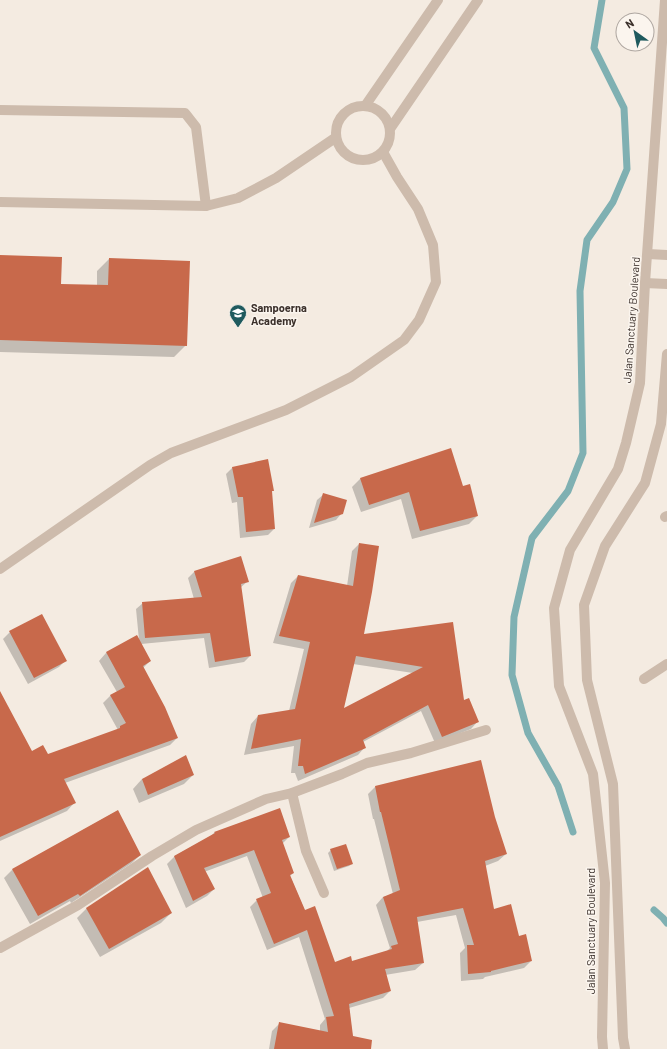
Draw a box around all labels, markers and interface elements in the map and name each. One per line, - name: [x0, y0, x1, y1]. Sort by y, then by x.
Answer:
- north arrow: [615, 12, 655, 52]
- text: N: [623, 16, 636, 31]
- street label: Jalan Sanctuary Boulevard: [620, 256, 642, 384]
- place label: Sampoerna Academy: [251, 301, 307, 327]
- school or university icon: Sampoerna Academy: [228, 303, 248, 328]
- street label: Jalan Sanctuary Boulevard: [584, 868, 597, 994]

